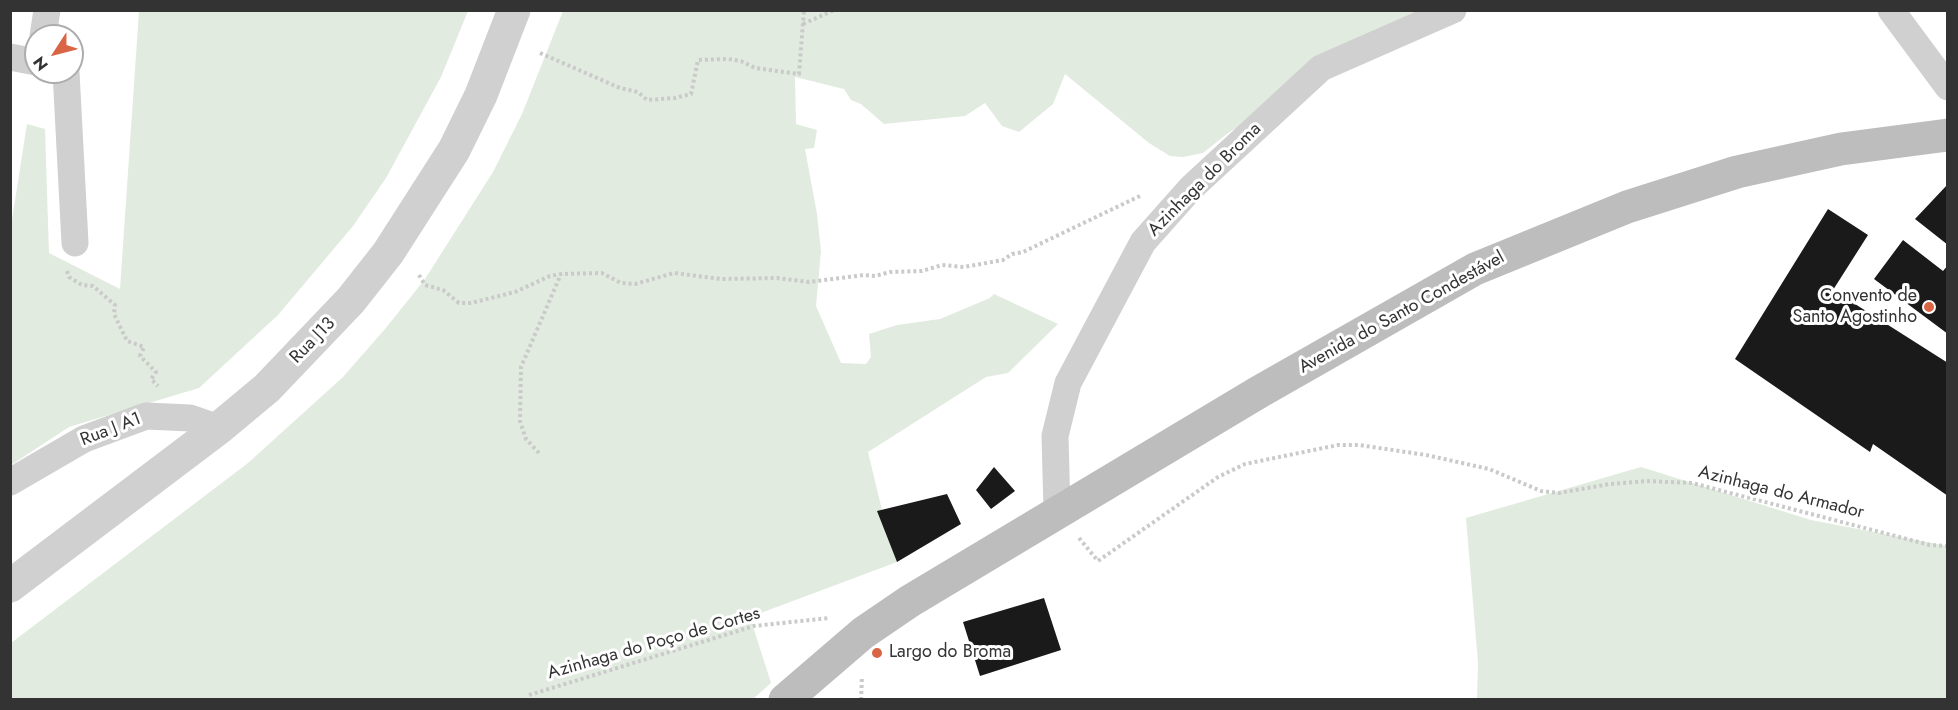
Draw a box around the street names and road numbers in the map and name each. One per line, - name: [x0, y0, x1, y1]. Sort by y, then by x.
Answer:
- street label: Azinhaga do Broma: [1144, 119, 1266, 241]
- street label: Avenida do Santo Condestável: [1295, 247, 1509, 379]
- street label: Rua J13: [286, 313, 340, 369]
- street label: Rua J A1: [78, 409, 144, 451]
- street label: Azinhaga do Armador: [1696, 462, 1866, 524]
- street label: Azinhaga do Poço de Cortes: [545, 603, 763, 685]

